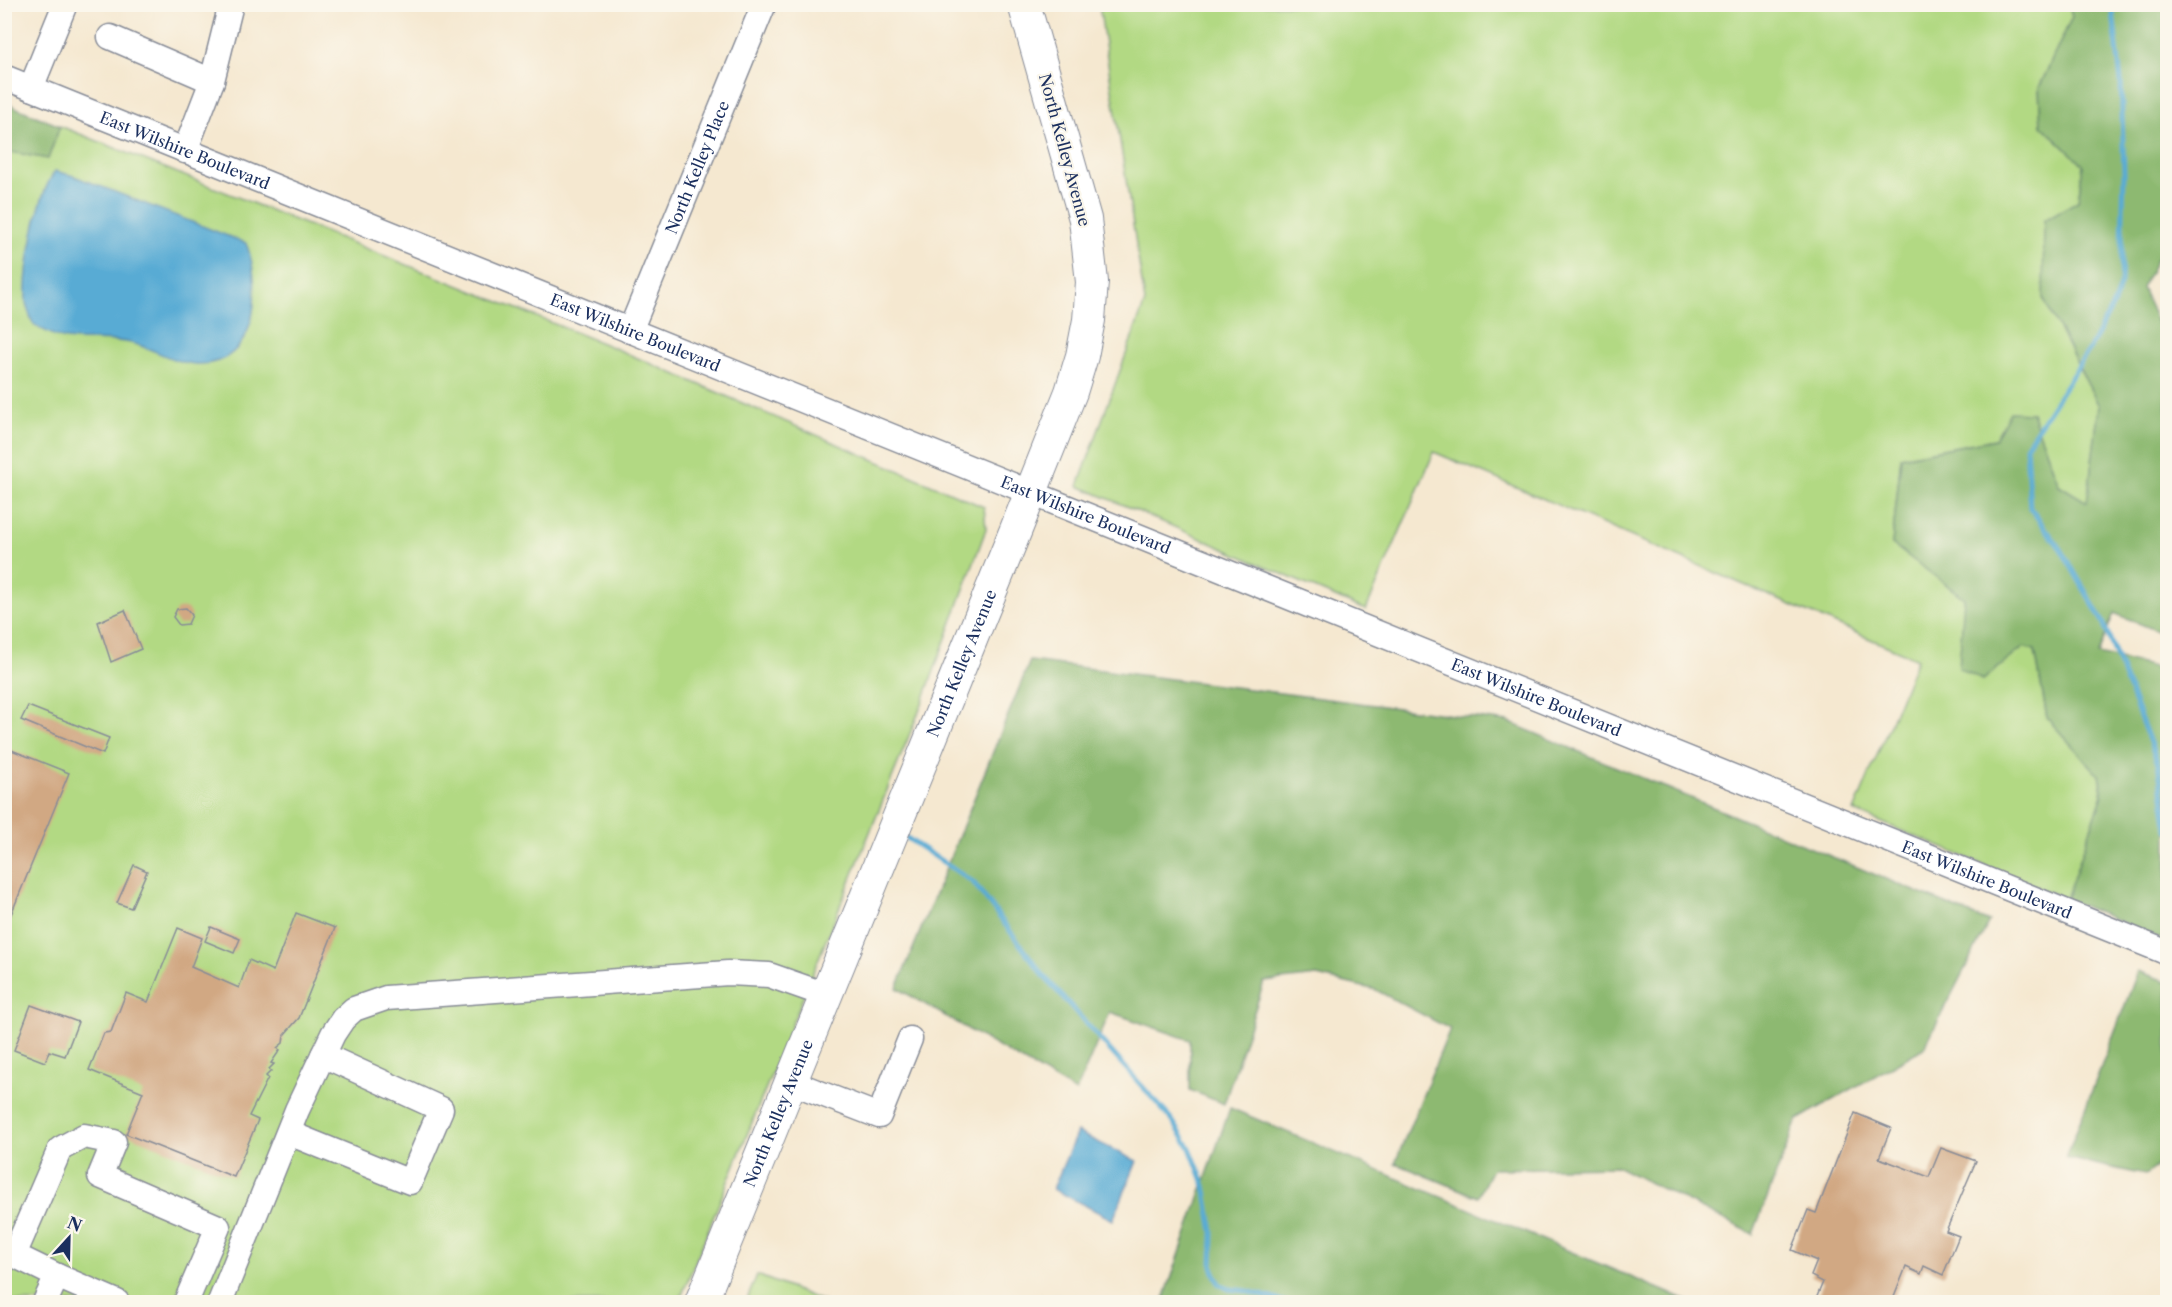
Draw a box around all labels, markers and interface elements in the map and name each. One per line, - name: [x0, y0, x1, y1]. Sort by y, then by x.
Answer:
- street label: North Kelley Avenue: [1035, 71, 1095, 229]
- street label: North Kelley Place: [661, 98, 733, 237]
- street label: East Wilshire Boulevard: [97, 107, 273, 194]
- street label: East Wilshire Boulevard: [547, 289, 723, 376]
- street label: East Wilshire Boulevard: [998, 472, 1174, 558]
- street label: North Kelley Avenue: [923, 586, 1001, 740]
- street label: East Wilshire Boulevard: [1448, 654, 1624, 741]
- street label: East Wilshire Boulevard: [1899, 836, 2075, 923]
- street label: North Kelley Avenue: [739, 1036, 817, 1190]
- north arrow: [39, 1208, 99, 1268]
- text: N: [64, 1212, 85, 1236]

